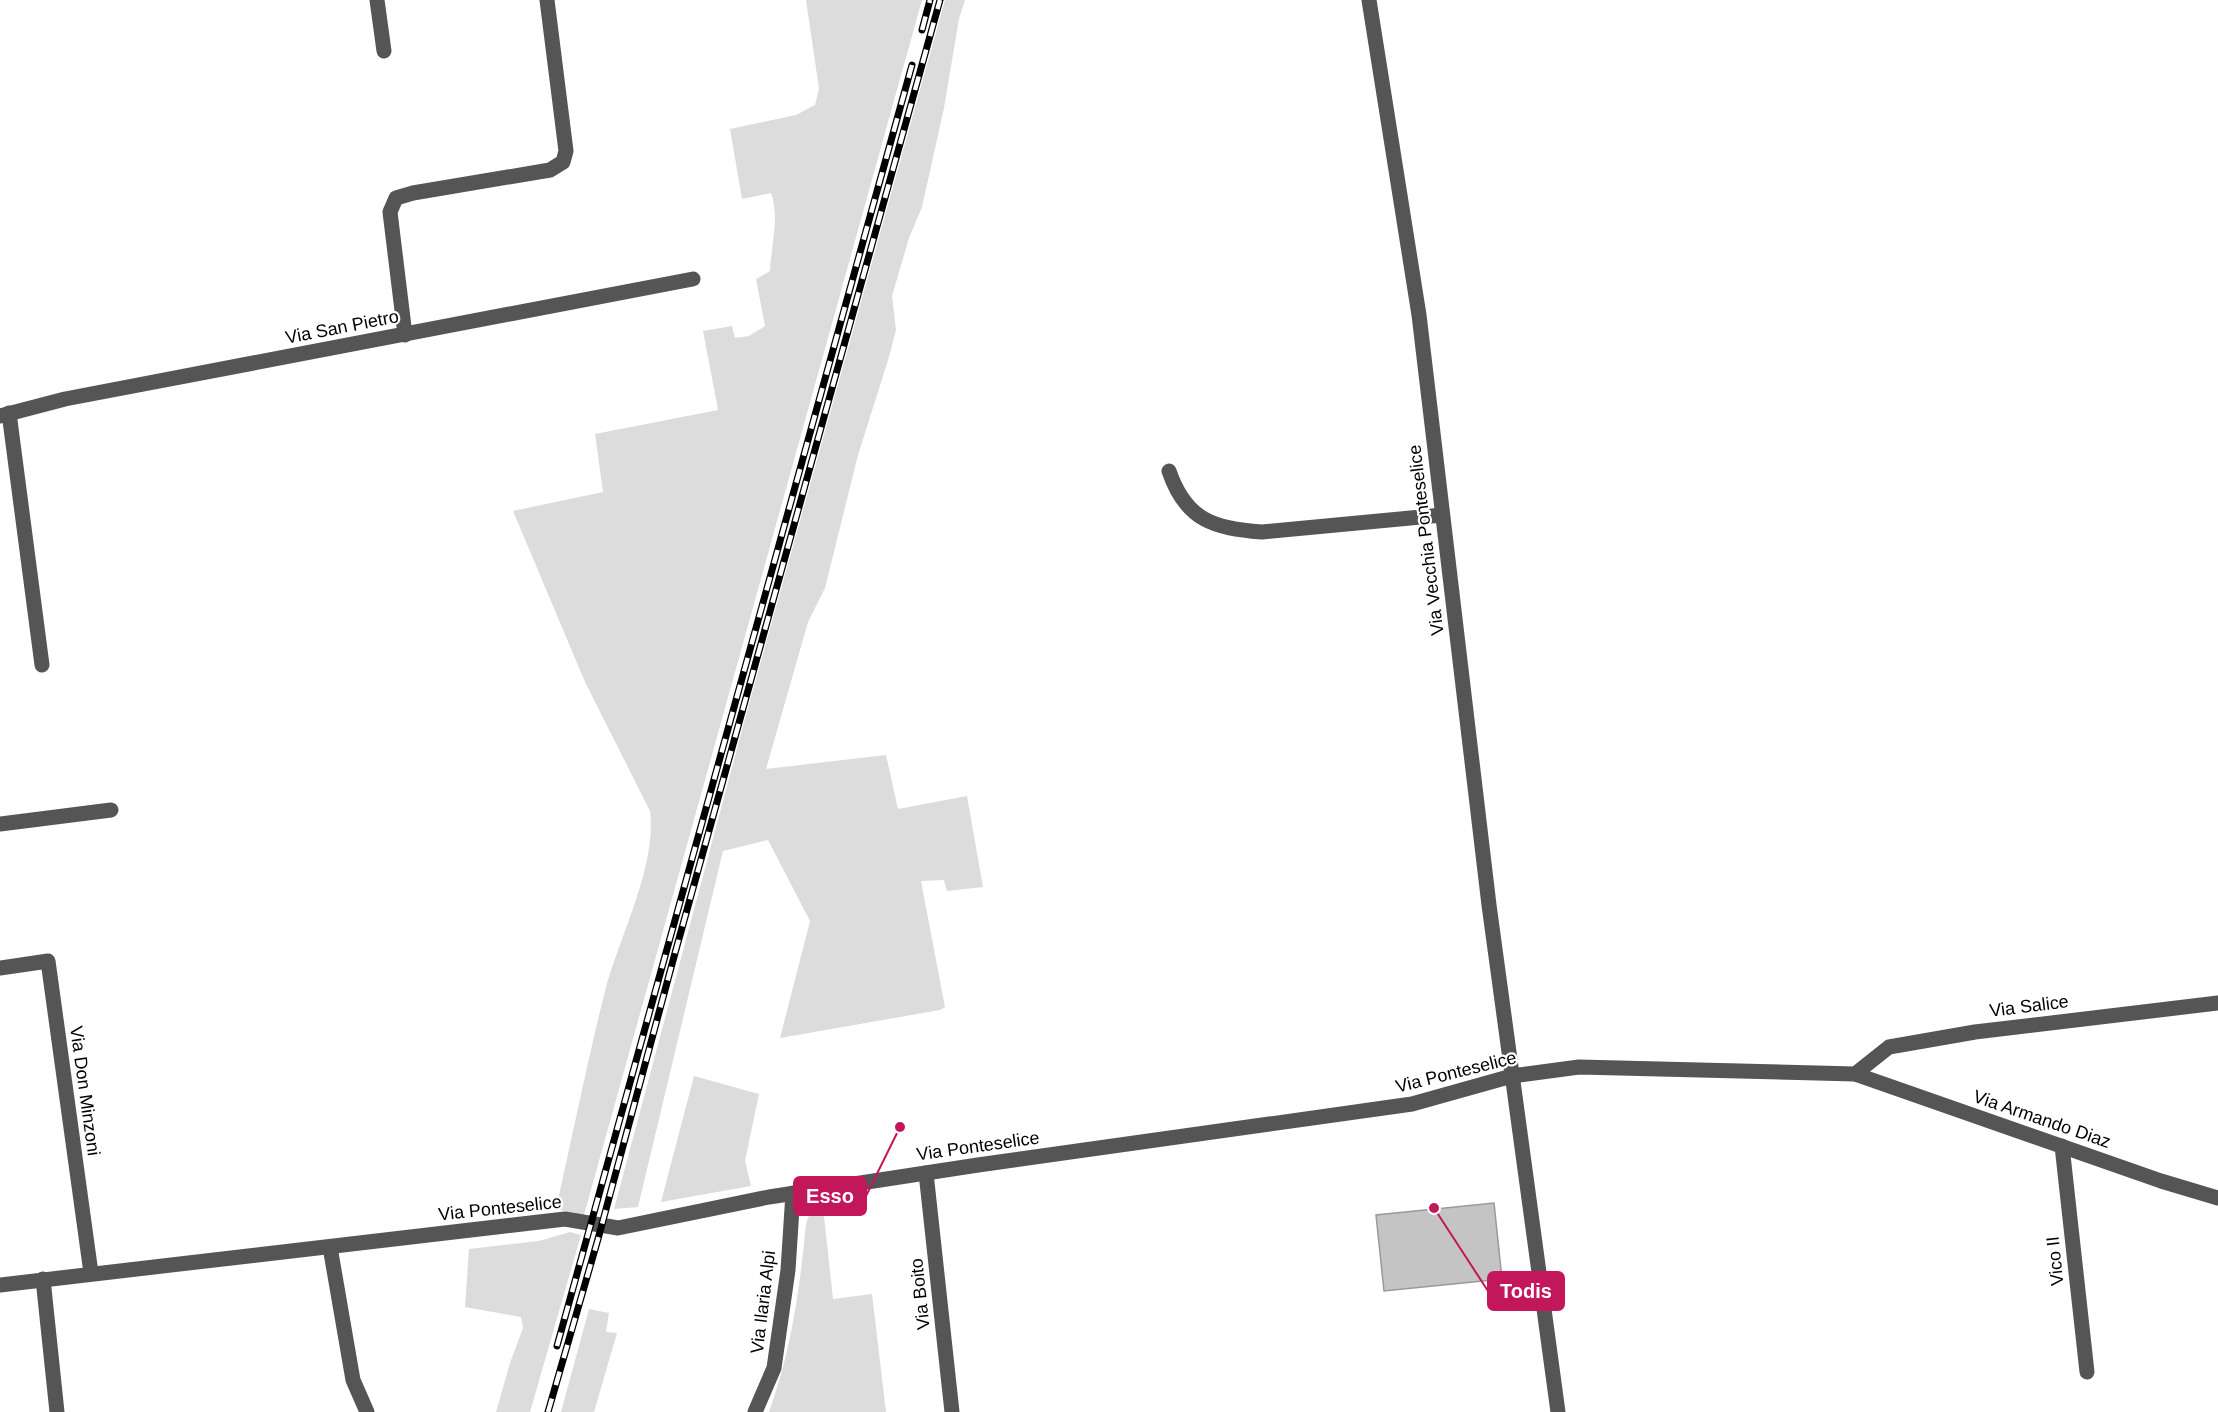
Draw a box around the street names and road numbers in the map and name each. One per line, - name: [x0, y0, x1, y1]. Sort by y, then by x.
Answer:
- street label: Via San Pietro: [284, 306, 400, 348]
- street label: Via Vecchia Ponteselice: [1404, 444, 1448, 636]
- street label: Via Salice: [1988, 991, 2070, 1021]
- street label: Via Don Minzoni: [66, 1025, 104, 1157]
- street label: Via Ponteselice: [1394, 1047, 1518, 1097]
- street label: Via Armando Diaz: [1971, 1086, 2113, 1152]
- street label: Via Ponteselice: [915, 1127, 1041, 1165]
- street label: Via Ponteselice: [437, 1192, 563, 1224]
- street label: Vico II: [2042, 1235, 2068, 1287]
- street label: Via Ilaria Alpi: [747, 1249, 779, 1355]
- street label: Via Boito: [906, 1257, 934, 1331]

